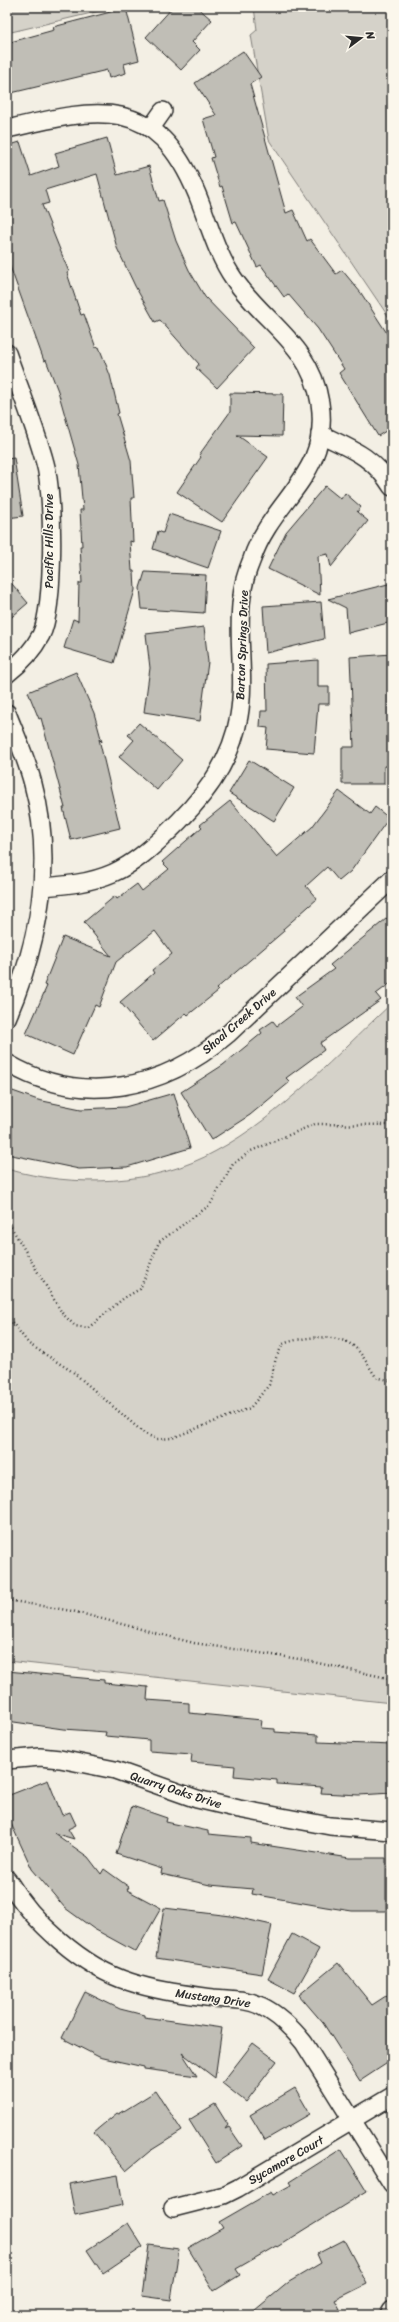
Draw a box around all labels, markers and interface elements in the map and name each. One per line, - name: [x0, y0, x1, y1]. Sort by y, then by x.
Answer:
- north arrow: [341, 18, 381, 58]
- text: N: [360, 28, 380, 42]
- street label: Pacific Hills Drive: [38, 493, 60, 589]
- street label: Barton Springs Drive: [229, 590, 255, 700]
- street label: Shoal Creek Drive: [197, 982, 282, 1060]
- street label: Quarry Oaks Drive: [127, 1765, 225, 1815]
- street label: Mustang Drive: [174, 1982, 252, 2014]
- street label: Sycamore Court: [244, 2129, 329, 2191]

